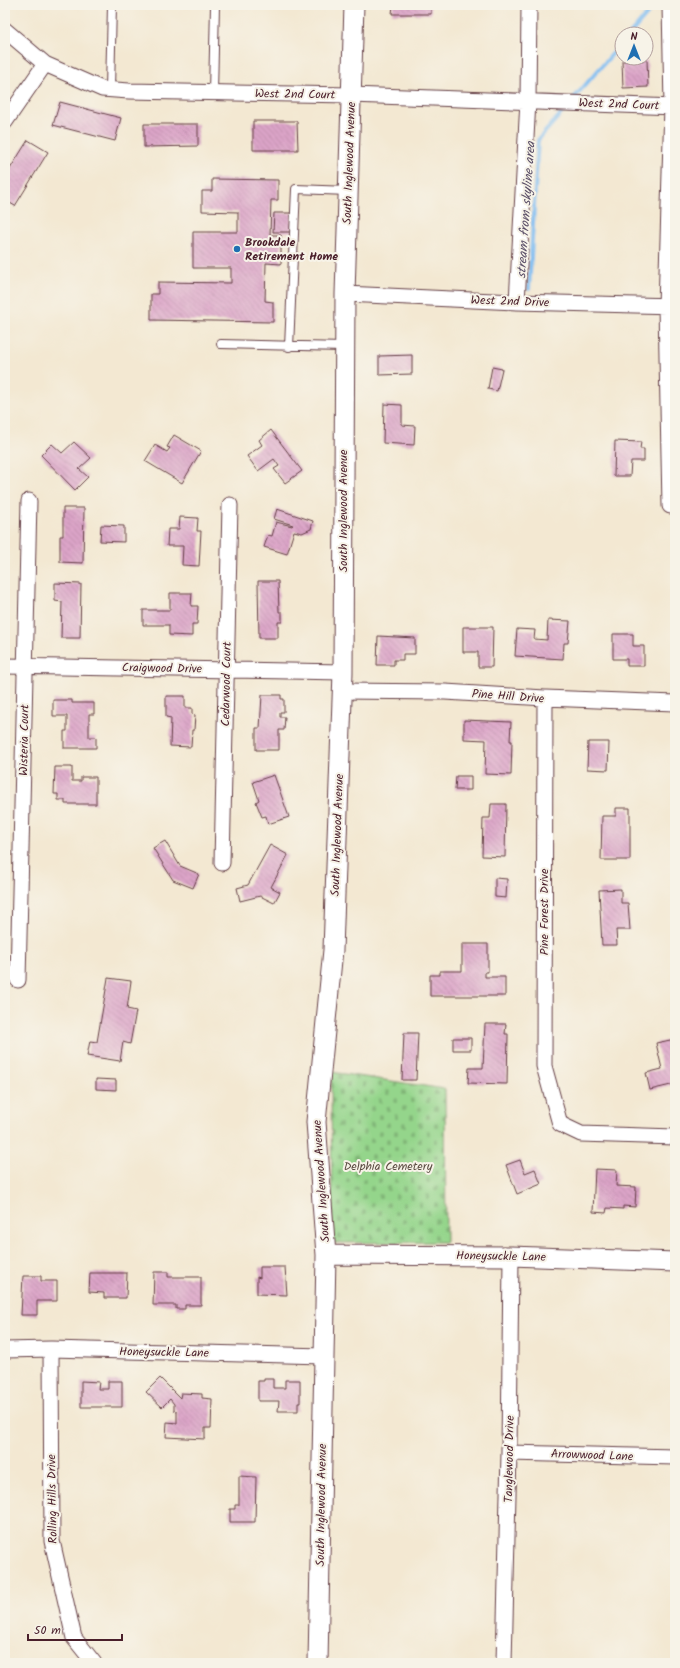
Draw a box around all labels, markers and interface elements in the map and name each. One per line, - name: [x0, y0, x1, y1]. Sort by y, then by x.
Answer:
- north arrow: [614, 26, 654, 66]
- text: N: [631, 28, 638, 46]
- street label: West 2nd Court: [255, 84, 336, 105]
- street label: West 2nd Court: [578, 94, 660, 115]
- street label: South Inglewood Avenue: [338, 101, 361, 225]
- water label: stream from skyline area: [511, 140, 542, 279]
- place label: Brookdale Retirement Home: [245, 233, 338, 266]
- marker: Brookdale Retirement Home: [232, 244, 242, 254]
- street label: West 2nd Drive: [470, 291, 550, 312]
- street label: South Inglewood Avenue: [334, 449, 353, 572]
- street label: Cedarwood Court: [216, 641, 237, 727]
- street label: Craigwood Drive: [122, 658, 203, 679]
- street label: Pine Hill Drive: [471, 684, 545, 709]
- street label: Wisteria Court: [14, 704, 35, 776]
- street label: South Inglewood Avenue: [326, 773, 349, 897]
- street label: Pine Forest Drive: [535, 868, 554, 955]
- street label: South Inglewood Avenue: [308, 1119, 335, 1243]
- park label: Delphia Cemetery: [344, 1157, 433, 1176]
- street label: Honeysuckle Lane: [456, 1246, 547, 1267]
- street label: Honeysuckle Lane: [119, 1342, 210, 1363]
- street label: Tanglewood Drive: [499, 1415, 520, 1503]
- street label: South Inglewood Avenue: [311, 1443, 332, 1567]
- street label: Arrowwood Lane: [550, 1445, 634, 1466]
- street label: Rolling Hills Drive: [42, 1453, 63, 1544]
- scale bar: [28, 1616, 122, 1642]
- text: 50 m: [34, 1621, 61, 1640]

